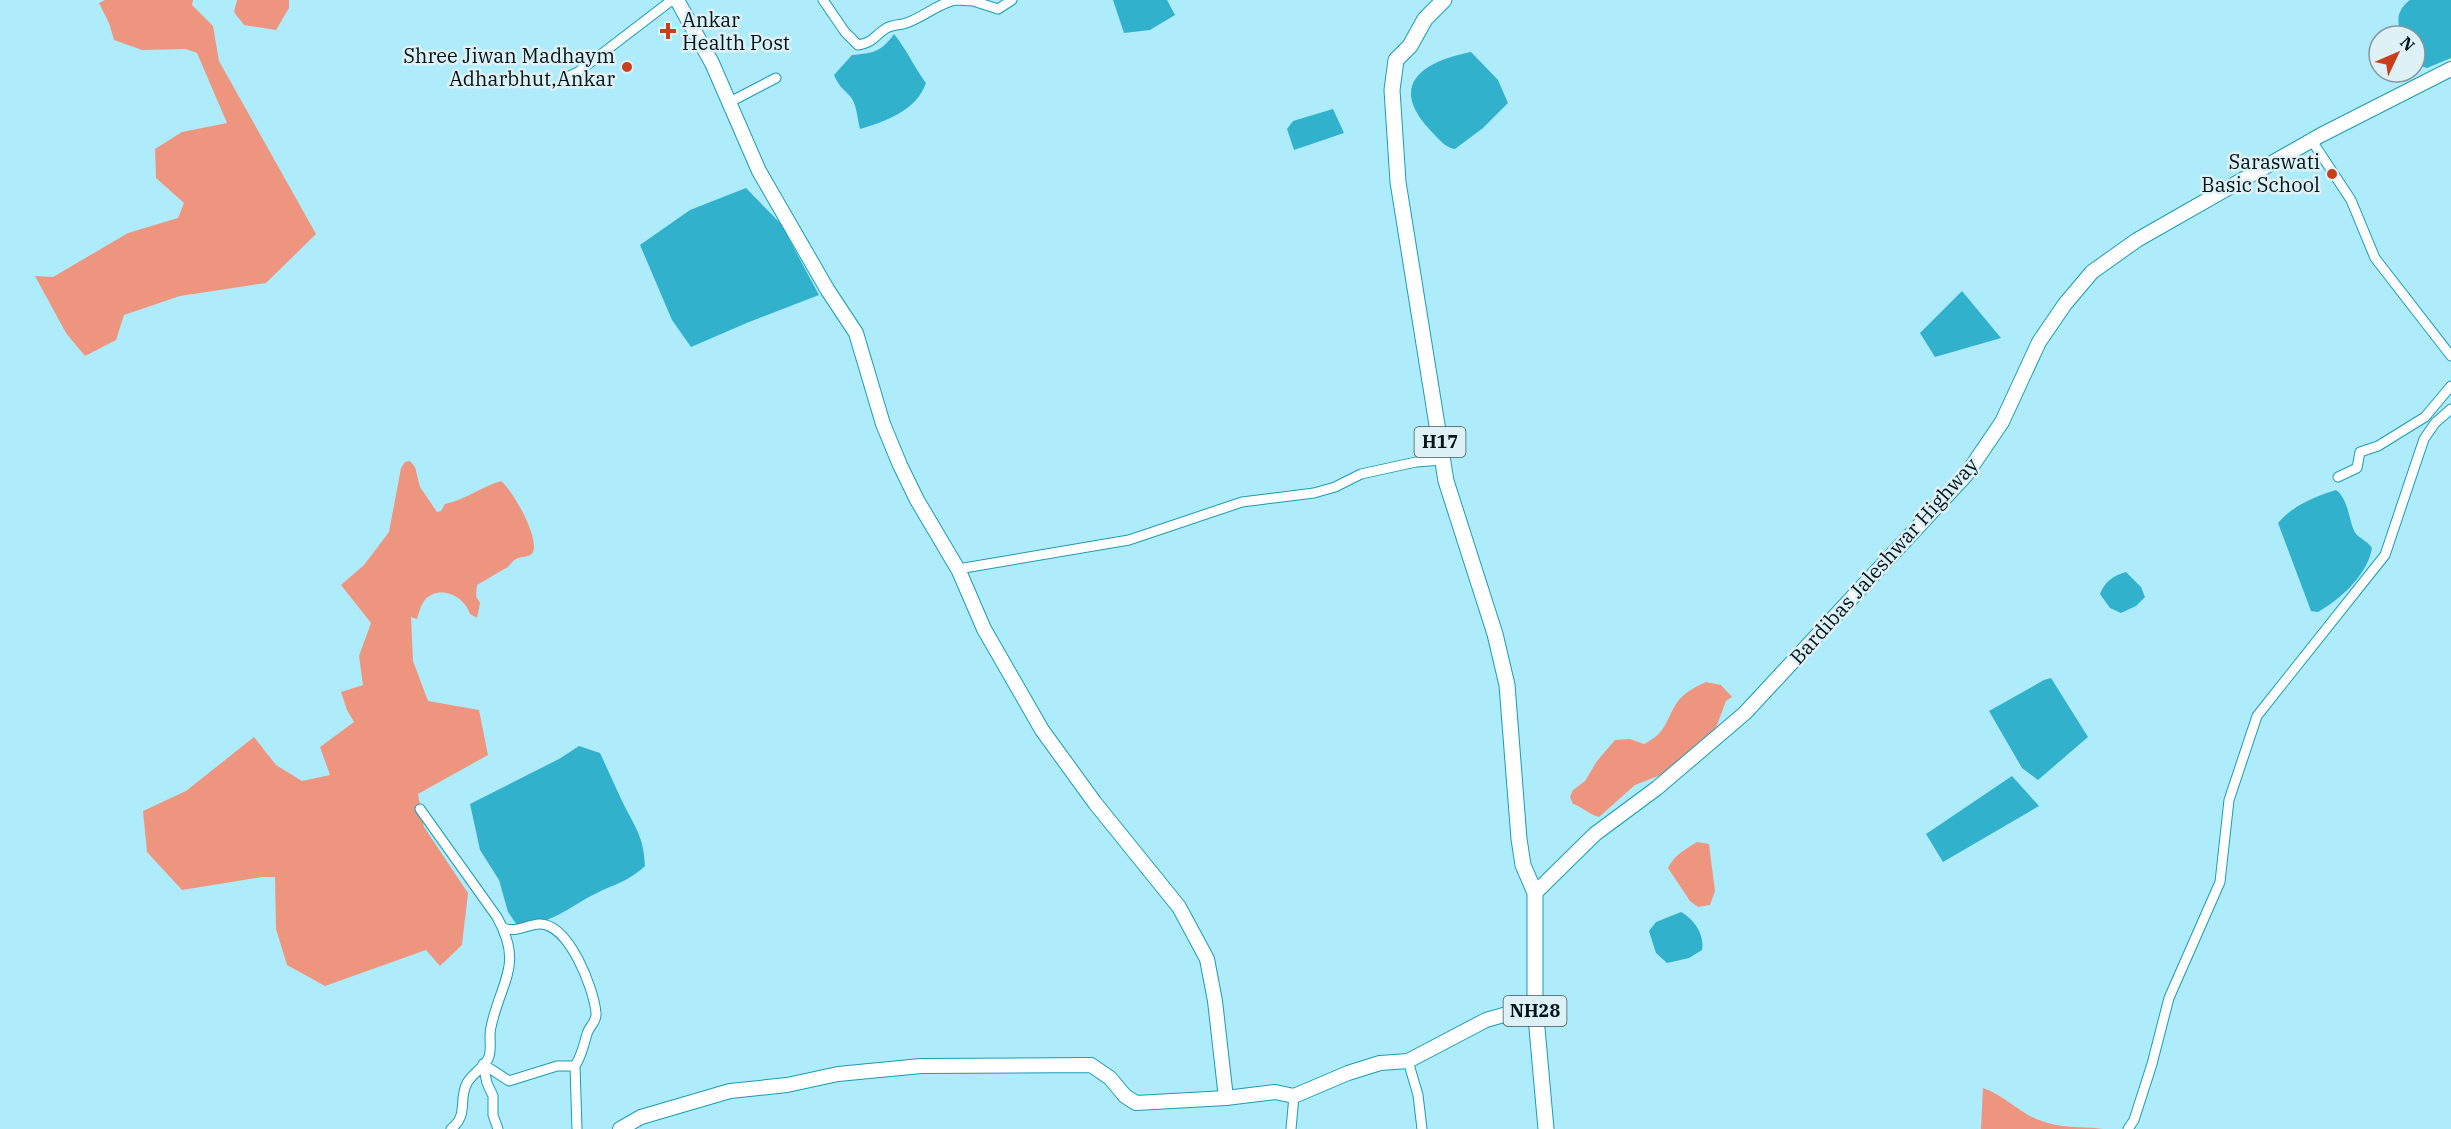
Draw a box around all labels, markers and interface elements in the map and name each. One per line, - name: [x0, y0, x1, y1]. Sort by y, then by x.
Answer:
- place label: Ankar Health Post: [682, 6, 790, 56]
- marker: Ankar Health Post: [659, 22, 677, 40]
- north arrow: [2367, 24, 2427, 84]
- text: N: [2396, 32, 2419, 55]
- place label: Shree Jiwan Madhaym Adharbhut,Ankar: [403, 42, 615, 92]
- marker: Shree Jiwan Madhaym Adharbhut,Ankar: [620, 60, 634, 74]
- place label: Saraswati Basic School: [2201, 148, 2320, 198]
- marker: Saraswati Basic School: [2325, 167, 2339, 181]
- road number: H17: [1414, 427, 1466, 457]
- street label: Bardibas Jaleshwar Highway: [1783, 451, 1984, 670]
- road number: NH28: [1504, 996, 1567, 1026]

